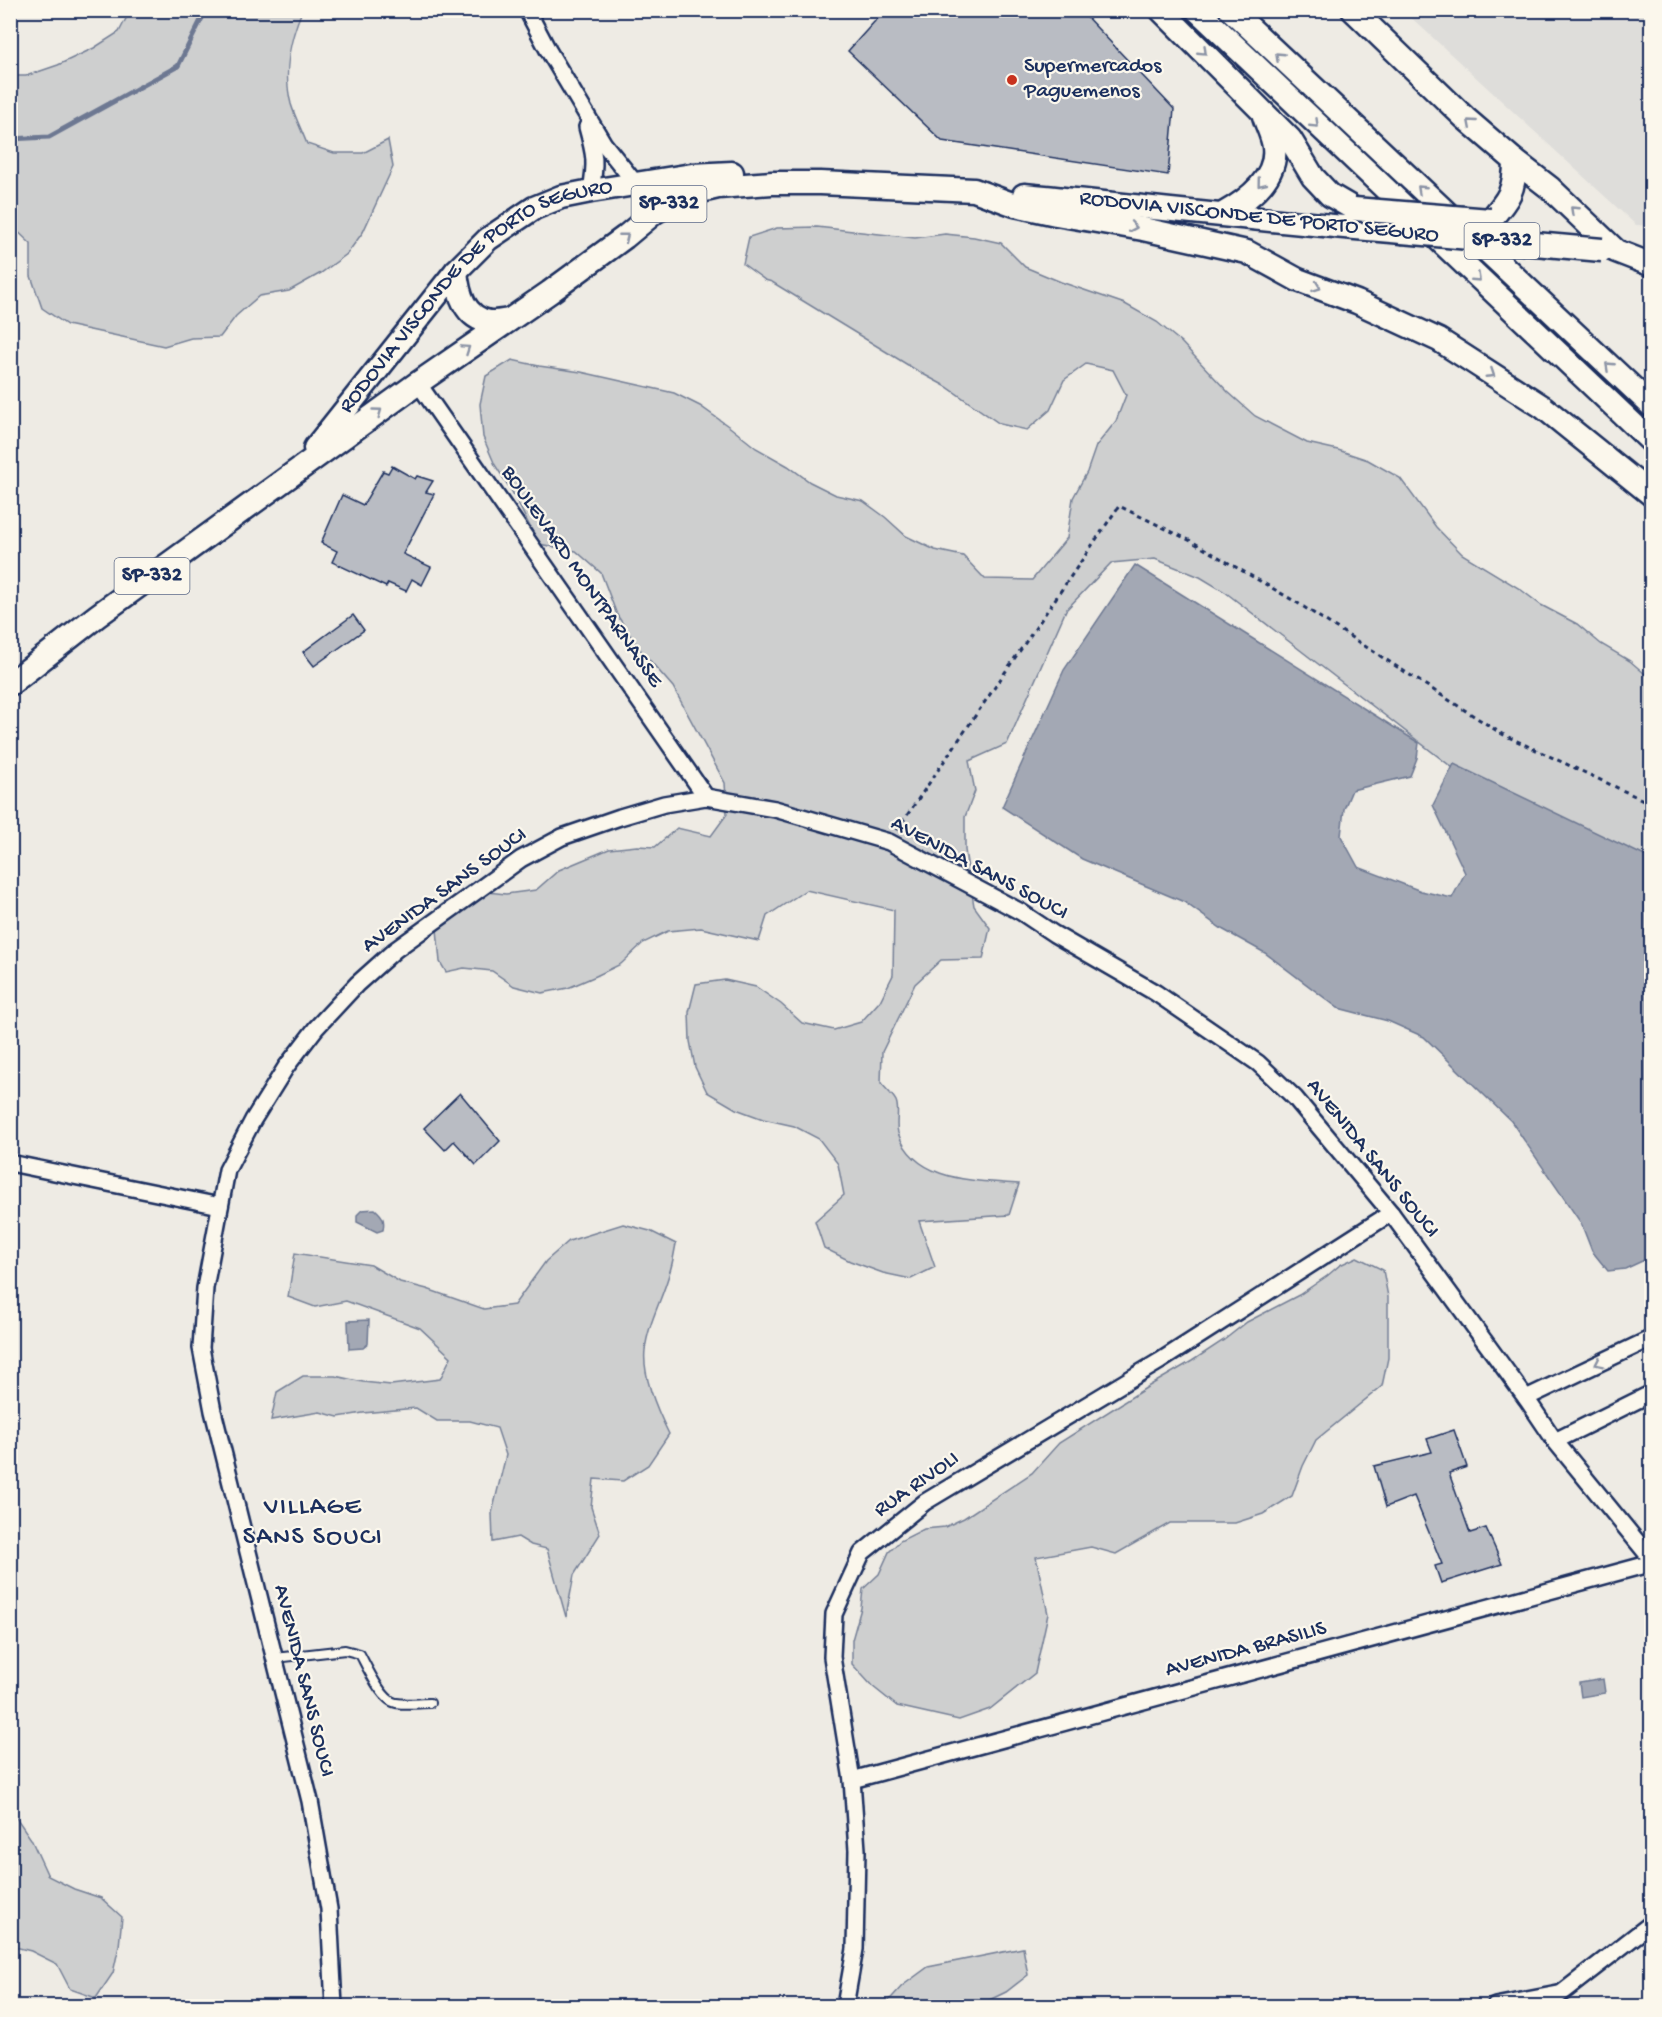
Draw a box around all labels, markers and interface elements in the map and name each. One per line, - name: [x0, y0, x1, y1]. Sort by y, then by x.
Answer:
- one-way arrow: [1196, 44, 1207, 55]
- one-way arrow: [1275, 52, 1286, 63]
- place label: Supermercados Paguemenos: [1023, 54, 1162, 105]
- marker: Supermercados Paguemenos: [1005, 73, 1019, 87]
- one-way arrow: [1308, 116, 1319, 127]
- one-way arrow: [1467, 119, 1478, 130]
- street label: RODOVIA VISCONDE DE PORTO SEGURO: [334, 175, 615, 419]
- one-way arrow: [1258, 176, 1269, 187]
- road number: SP-332: [632, 186, 706, 222]
- street label: RODOVIA VISCONDE DE PORTO SEGURO: [1078, 186, 1440, 250]
- one-way arrow: [1417, 186, 1428, 197]
- one-way arrow: [1571, 206, 1581, 217]
- one-way arrow: [1128, 220, 1138, 233]
- road number: SP-332: [1464, 223, 1540, 259]
- one-way arrow: [619, 233, 630, 244]
- one-way arrow: [1470, 270, 1481, 281]
- one-way arrow: [1311, 280, 1322, 292]
- one-way arrow: [460, 345, 471, 356]
- one-way arrow: [1605, 362, 1616, 373]
- one-way arrow: [1485, 366, 1495, 378]
- one-way arrow: [371, 408, 382, 419]
- street label: BOULEVARD MONTPARNASSE: [494, 460, 668, 694]
- road number: SP-332: [114, 558, 190, 594]
- street label: AVENIDA SANS SOUCI: [886, 811, 1072, 927]
- street label: AVENIDA SANS SOUCI: [357, 822, 533, 960]
- street label: AVENIDA SANS SOUCI: [1300, 1074, 1444, 1244]
- one-way arrow: [1594, 1356, 1605, 1368]
- street label: RUA RIVOLI: [869, 1446, 965, 1524]
- district label: VILLAGE SANS SOUCI: [243, 1493, 383, 1554]
- street label: AVENIDA SANS SOUCI: [267, 1582, 339, 1780]
- street label: AVENIDA BRASILIS: [1163, 1616, 1330, 1684]

